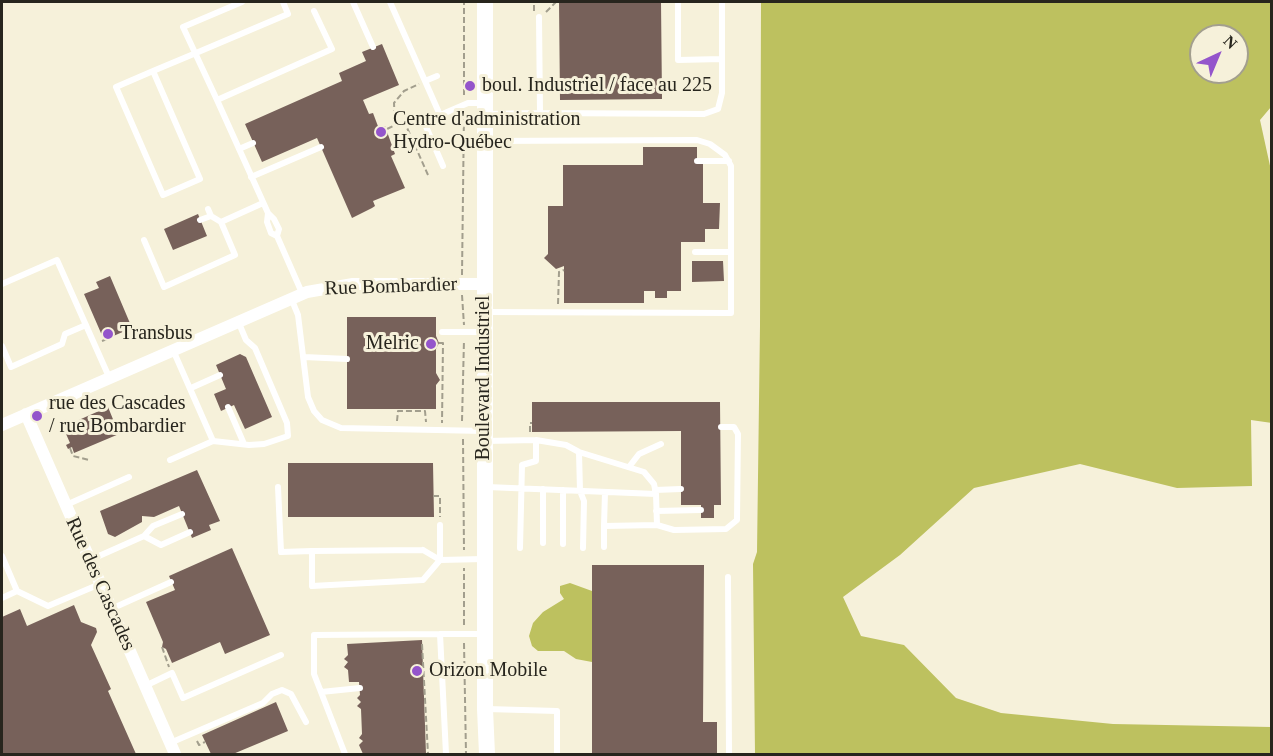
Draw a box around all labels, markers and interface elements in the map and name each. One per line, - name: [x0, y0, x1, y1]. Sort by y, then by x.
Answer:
- north arrow: [1189, 24, 1249, 84]
- text: N: [1220, 32, 1241, 52]
- place label: boul. Industriel / face au 225: [482, 74, 712, 98]
- marker: boul. Industriel / face au 225: [463, 79, 477, 93]
- place label: Centre d'administration Hydro-Québec: [393, 108, 580, 155]
- marker: Centre d'administration Hydro-Québec: [374, 125, 388, 139]
- street label: Rue Bombardier: [324, 273, 458, 301]
- street label: Boulevard Industriel: [472, 296, 496, 460]
- place label: Transbus: [120, 322, 193, 346]
- marker: Transbus: [101, 327, 115, 341]
- place label: Melric: [366, 332, 419, 356]
- marker: Melric: [424, 337, 438, 351]
- place label: rue des Cascades / rue Bombardier: [49, 392, 186, 439]
- marker: rue des Cascades / rue Bombardier: [30, 409, 44, 423]
- street label: Rue des Cascades: [60, 514, 140, 654]
- place label: Orizon Mobile: [429, 659, 547, 683]
- marker: Orizon Mobile: [410, 664, 424, 678]

